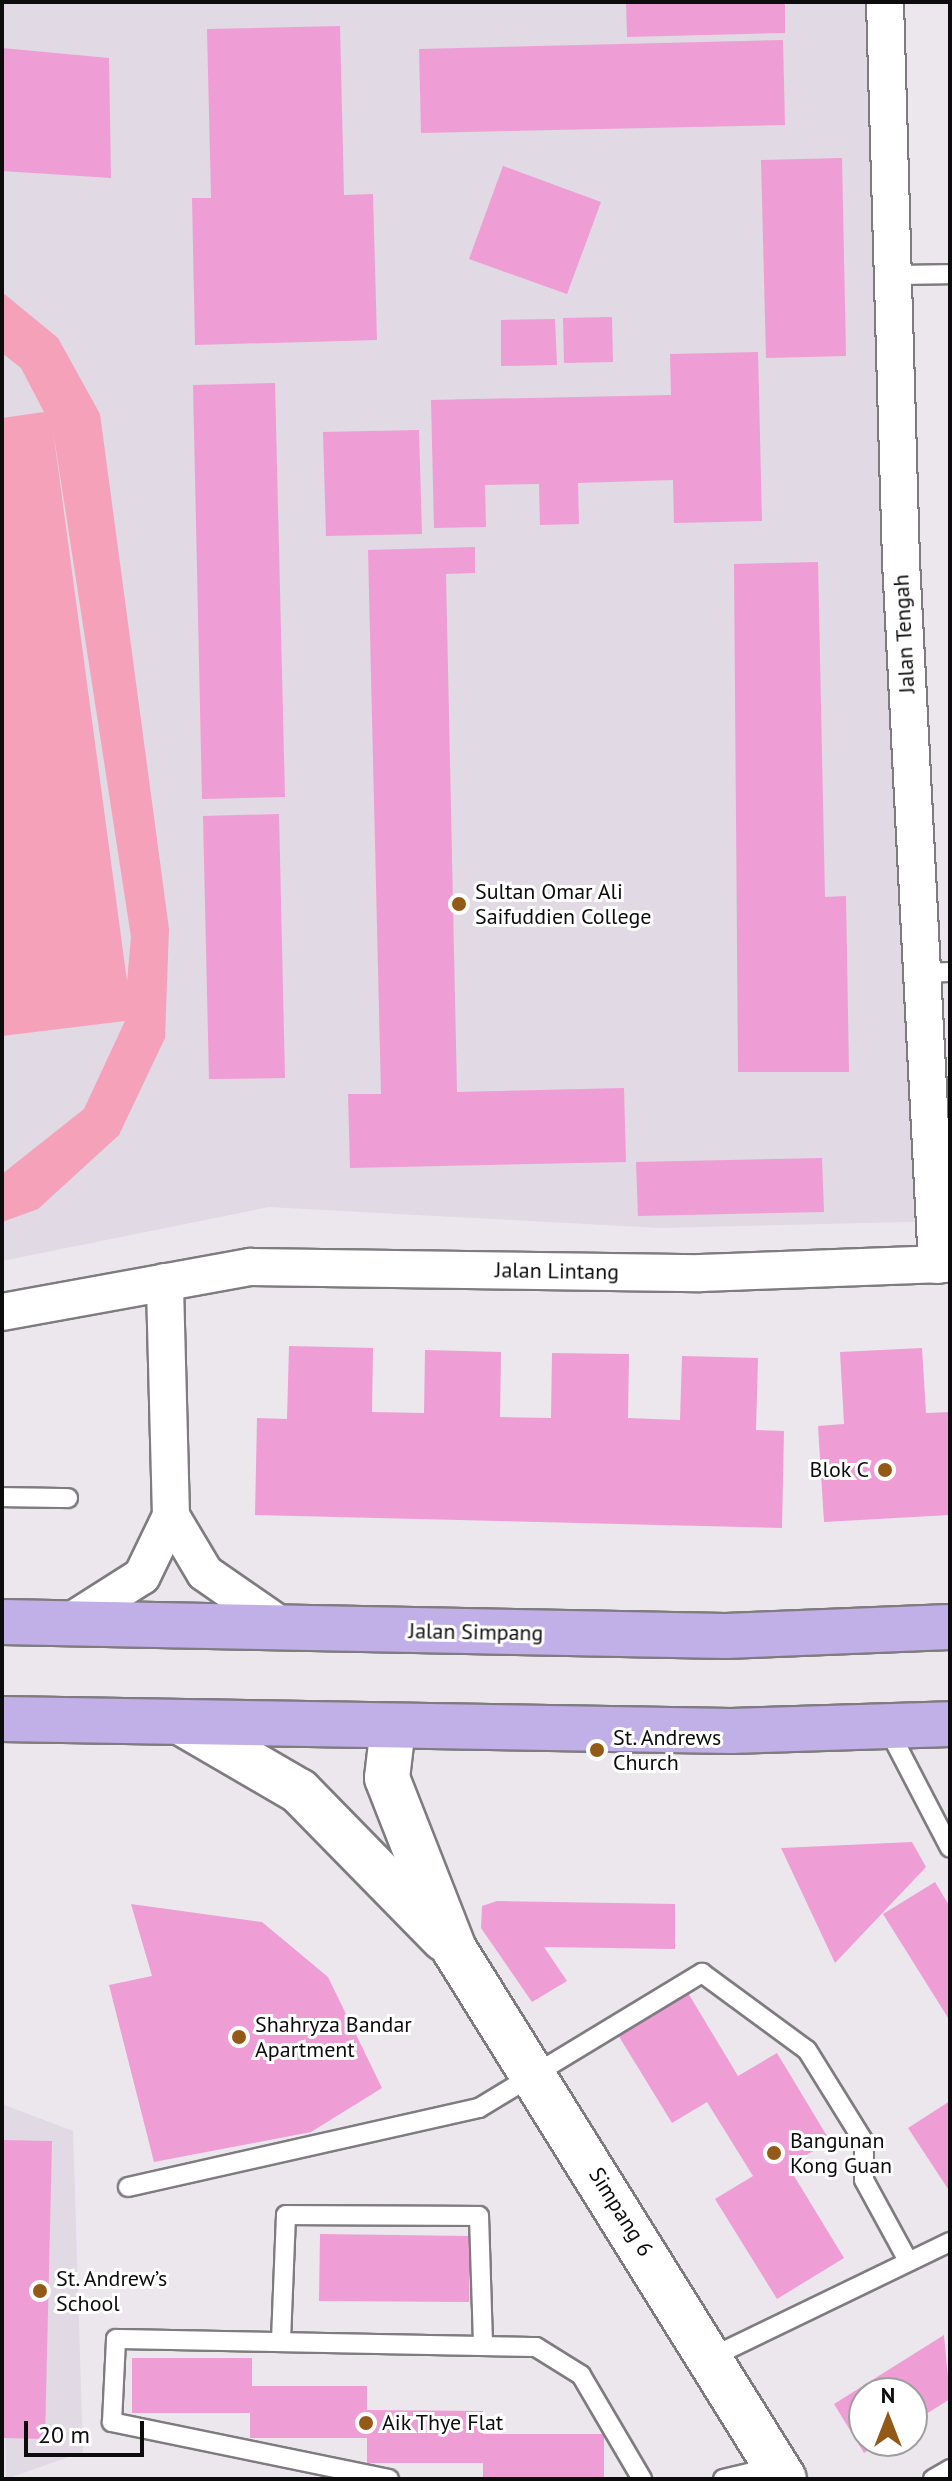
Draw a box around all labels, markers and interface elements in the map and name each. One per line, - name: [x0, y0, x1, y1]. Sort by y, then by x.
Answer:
- street label: Jalan Tengah: [888, 573, 920, 695]
- place label: Sultan Omar Ali Saifuddien College: [475, 878, 651, 930]
- marker: Sultan Omar Ali Saifuddien College: [450, 895, 468, 913]
- street label: Jalan Lintang: [495, 1257, 619, 1285]
- place label: Blok C: [809, 1457, 869, 1483]
- marker: Blok C: [876, 1461, 894, 1479]
- street label: Jalan Simpang: [408, 1618, 544, 1646]
- place label: St. Andrews Church: [613, 1724, 724, 1776]
- marker: St. Andrews Church: [588, 1741, 606, 1759]
- place label: Shahryza Bandar Apartment: [255, 2011, 412, 2062]
- marker: Shahryza Bandar Apartment: [230, 2028, 248, 2046]
- place label: Bangunan Kong Guan: [790, 2127, 892, 2178]
- marker: Bangunan Kong Guan: [765, 2144, 783, 2162]
- street label: Simpang 6: [583, 2163, 659, 2261]
- place label: St. Andrew’s School: [56, 2265, 170, 2316]
- marker: St. Andrew’s School: [31, 2282, 49, 2300]
- north arrow: [848, 2377, 928, 2457]
- text: N: [881, 2381, 895, 2409]
- scale bar: [28, 2405, 148, 2455]
- place label: Aik Thye Flat: [382, 2410, 505, 2436]
- marker: Aik Thye Flat: [357, 2414, 375, 2432]
- text: 20 m: [38, 2419, 90, 2450]

